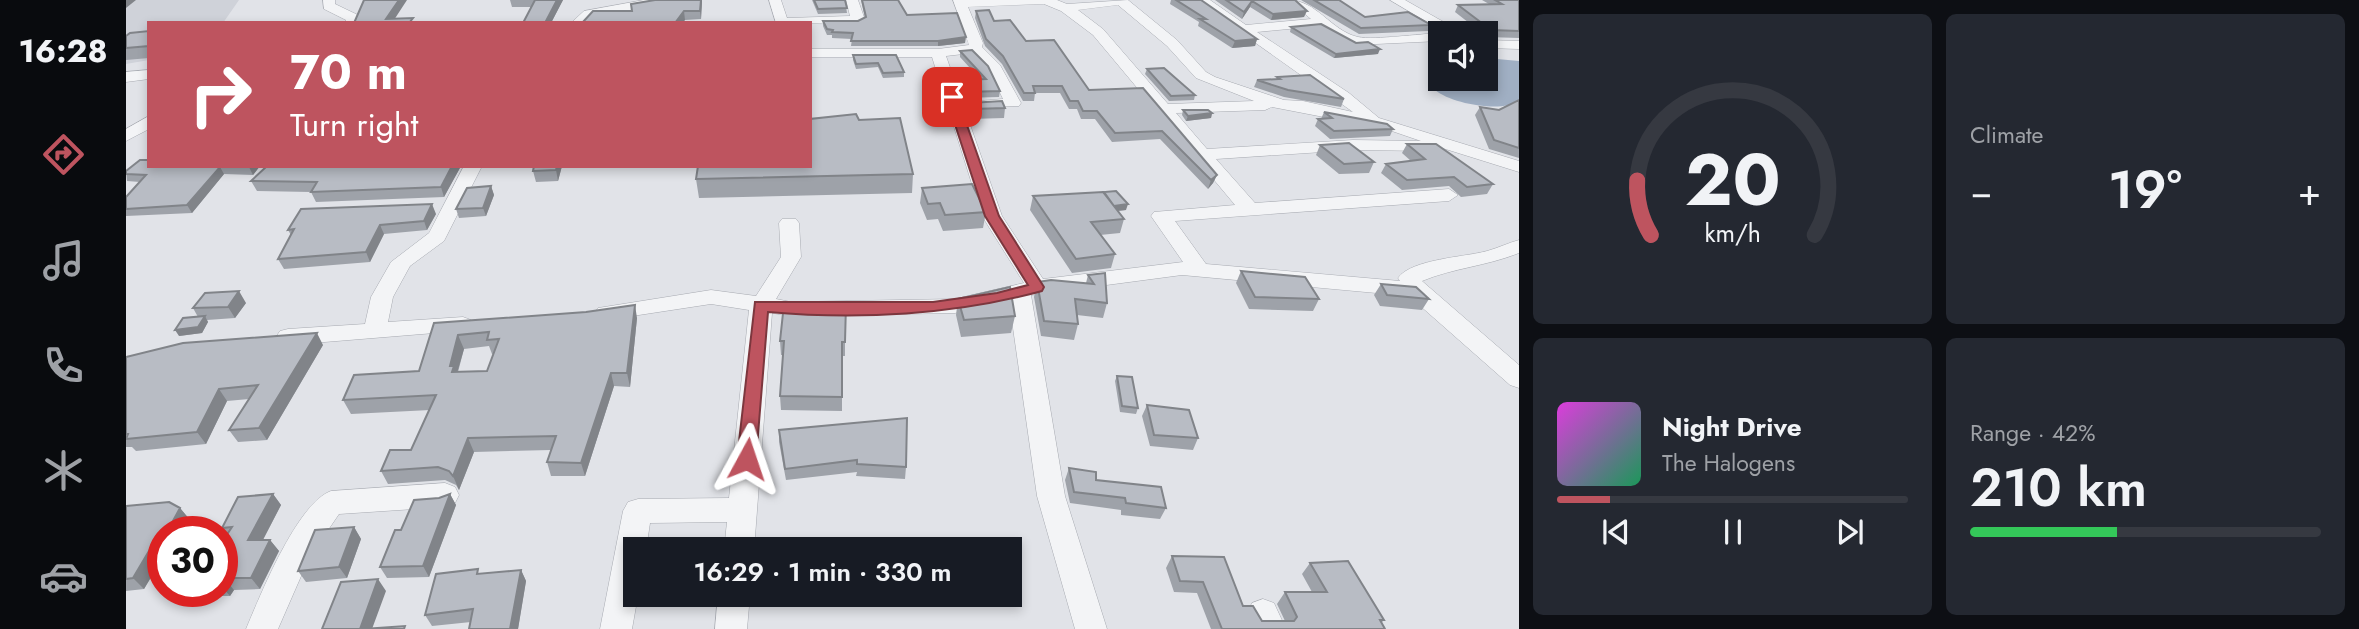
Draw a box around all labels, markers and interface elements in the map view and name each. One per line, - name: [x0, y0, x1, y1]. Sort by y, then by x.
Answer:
- map controls: [1428, 21, 1498, 91]
- button: sound: [1428, 21, 1498, 91]
- text: 16:28: [18, 28, 108, 74]
- text: 70 m: [290, 37, 407, 107]
- icon: right: [175, 49, 266, 140]
- pin: [922, 67, 982, 127]
- icon: arrive: [933, 78, 971, 116]
- text: Turn right: [290, 102, 419, 148]
- text: Climate: [1970, 118, 2043, 152]
- text: 20: [1685, 127, 1780, 232]
- icon: directions: [39, 130, 88, 179]
- text: 19°: [2108, 152, 2182, 228]
- text: −: [1970, 164, 1992, 219]
- text: +: [2298, 164, 2321, 219]
- text: km/h: [1704, 215, 1761, 251]
- icon: music: [39, 236, 88, 285]
- icon: phone: [39, 341, 88, 390]
- text: Night Drive: [1662, 408, 1802, 446]
- text: Range · 42%: [1970, 416, 2095, 450]
- position arrow: [710, 422, 784, 496]
- icon: climate: [39, 446, 88, 495]
- text: The Halogens: [1662, 446, 1795, 480]
- text: 210 km: [1970, 450, 2147, 526]
- icon: previous: [1597, 513, 1635, 551]
- icon: pause: [1714, 513, 1752, 551]
- icon: next: [1831, 513, 1869, 551]
- speed limit sign: 30: [147, 516, 238, 607]
- icon: car: [39, 552, 88, 601]
- text: 16:29 · 1 min · 330 m: [694, 553, 951, 591]

